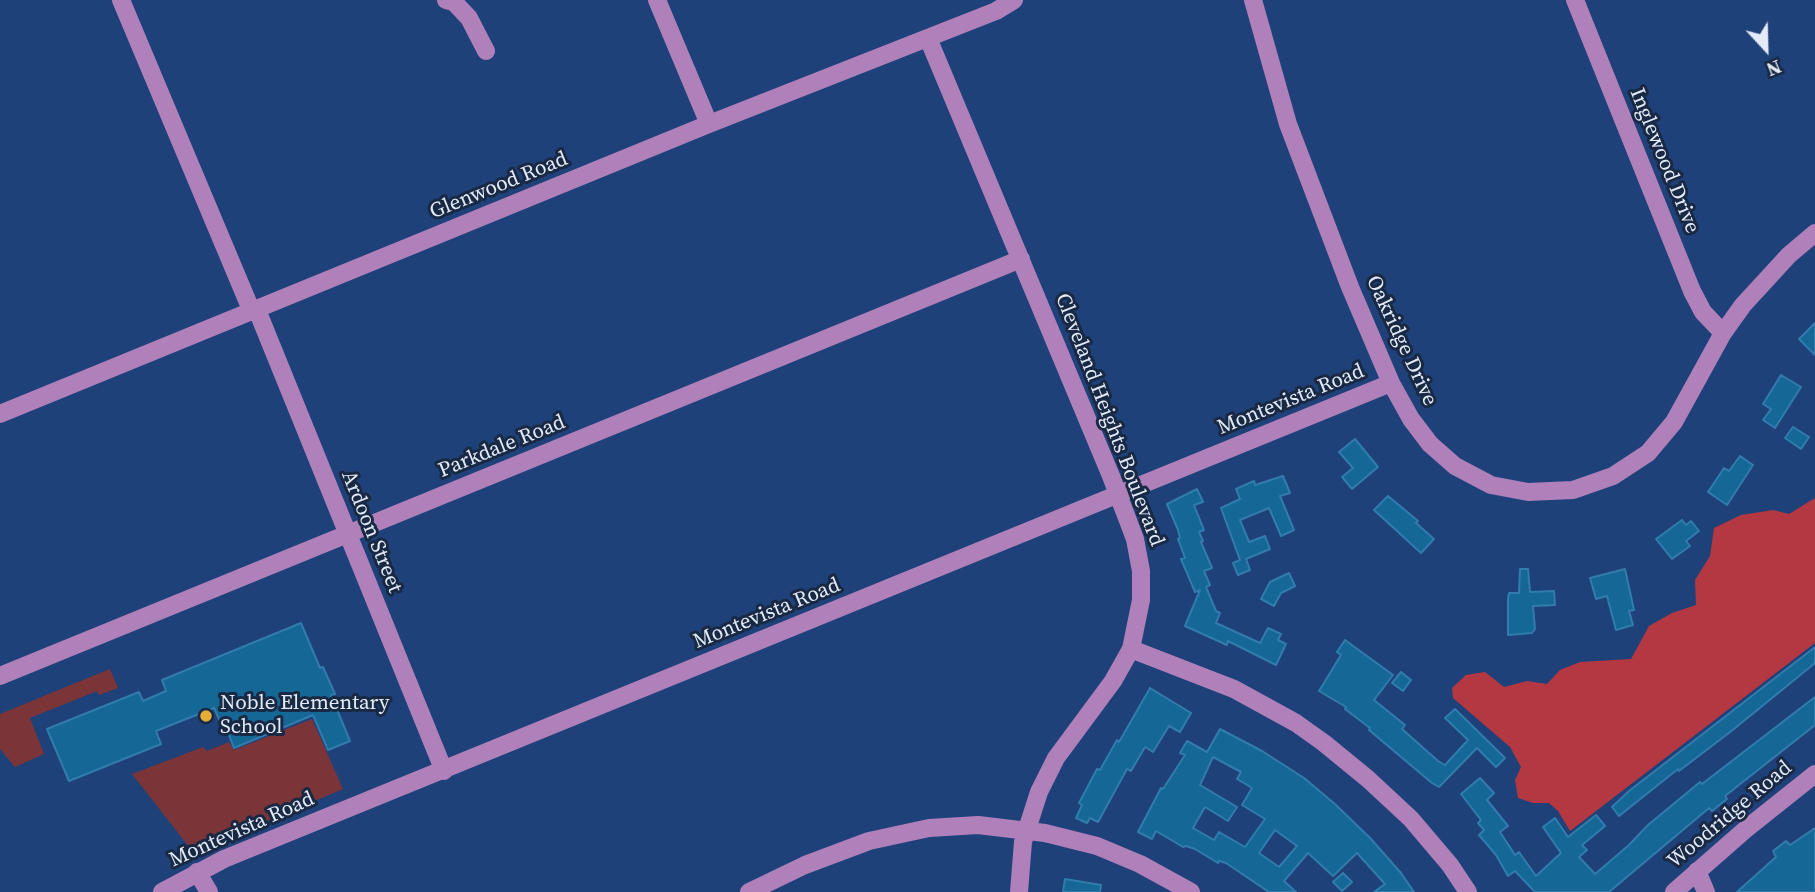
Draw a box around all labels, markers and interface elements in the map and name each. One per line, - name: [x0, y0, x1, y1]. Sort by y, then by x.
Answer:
- north arrow: [1731, 14, 1801, 84]
- text: N: [1763, 54, 1785, 83]
- street label: Inglewood Drive: [1623, 85, 1705, 237]
- street label: Glenwood Road: [426, 147, 572, 225]
- street label: Oakridge Drive: [1360, 272, 1442, 410]
- street label: Cleveland Heights Boulevard: [1049, 290, 1169, 550]
- street label: Montevista Road: [1214, 359, 1368, 441]
- street label: Parkdale Road: [435, 410, 569, 484]
- street label: Ardoon Street: [335, 467, 407, 597]
- street label: Montevista Road: [690, 573, 844, 655]
- place label: Noble Elementary School: [220, 691, 389, 741]
- marker: Noble Elementary School: [198, 708, 214, 724]
- street label: Woodridge Road: [1663, 756, 1797, 874]
- street label: Montevista Road: [166, 787, 318, 873]

